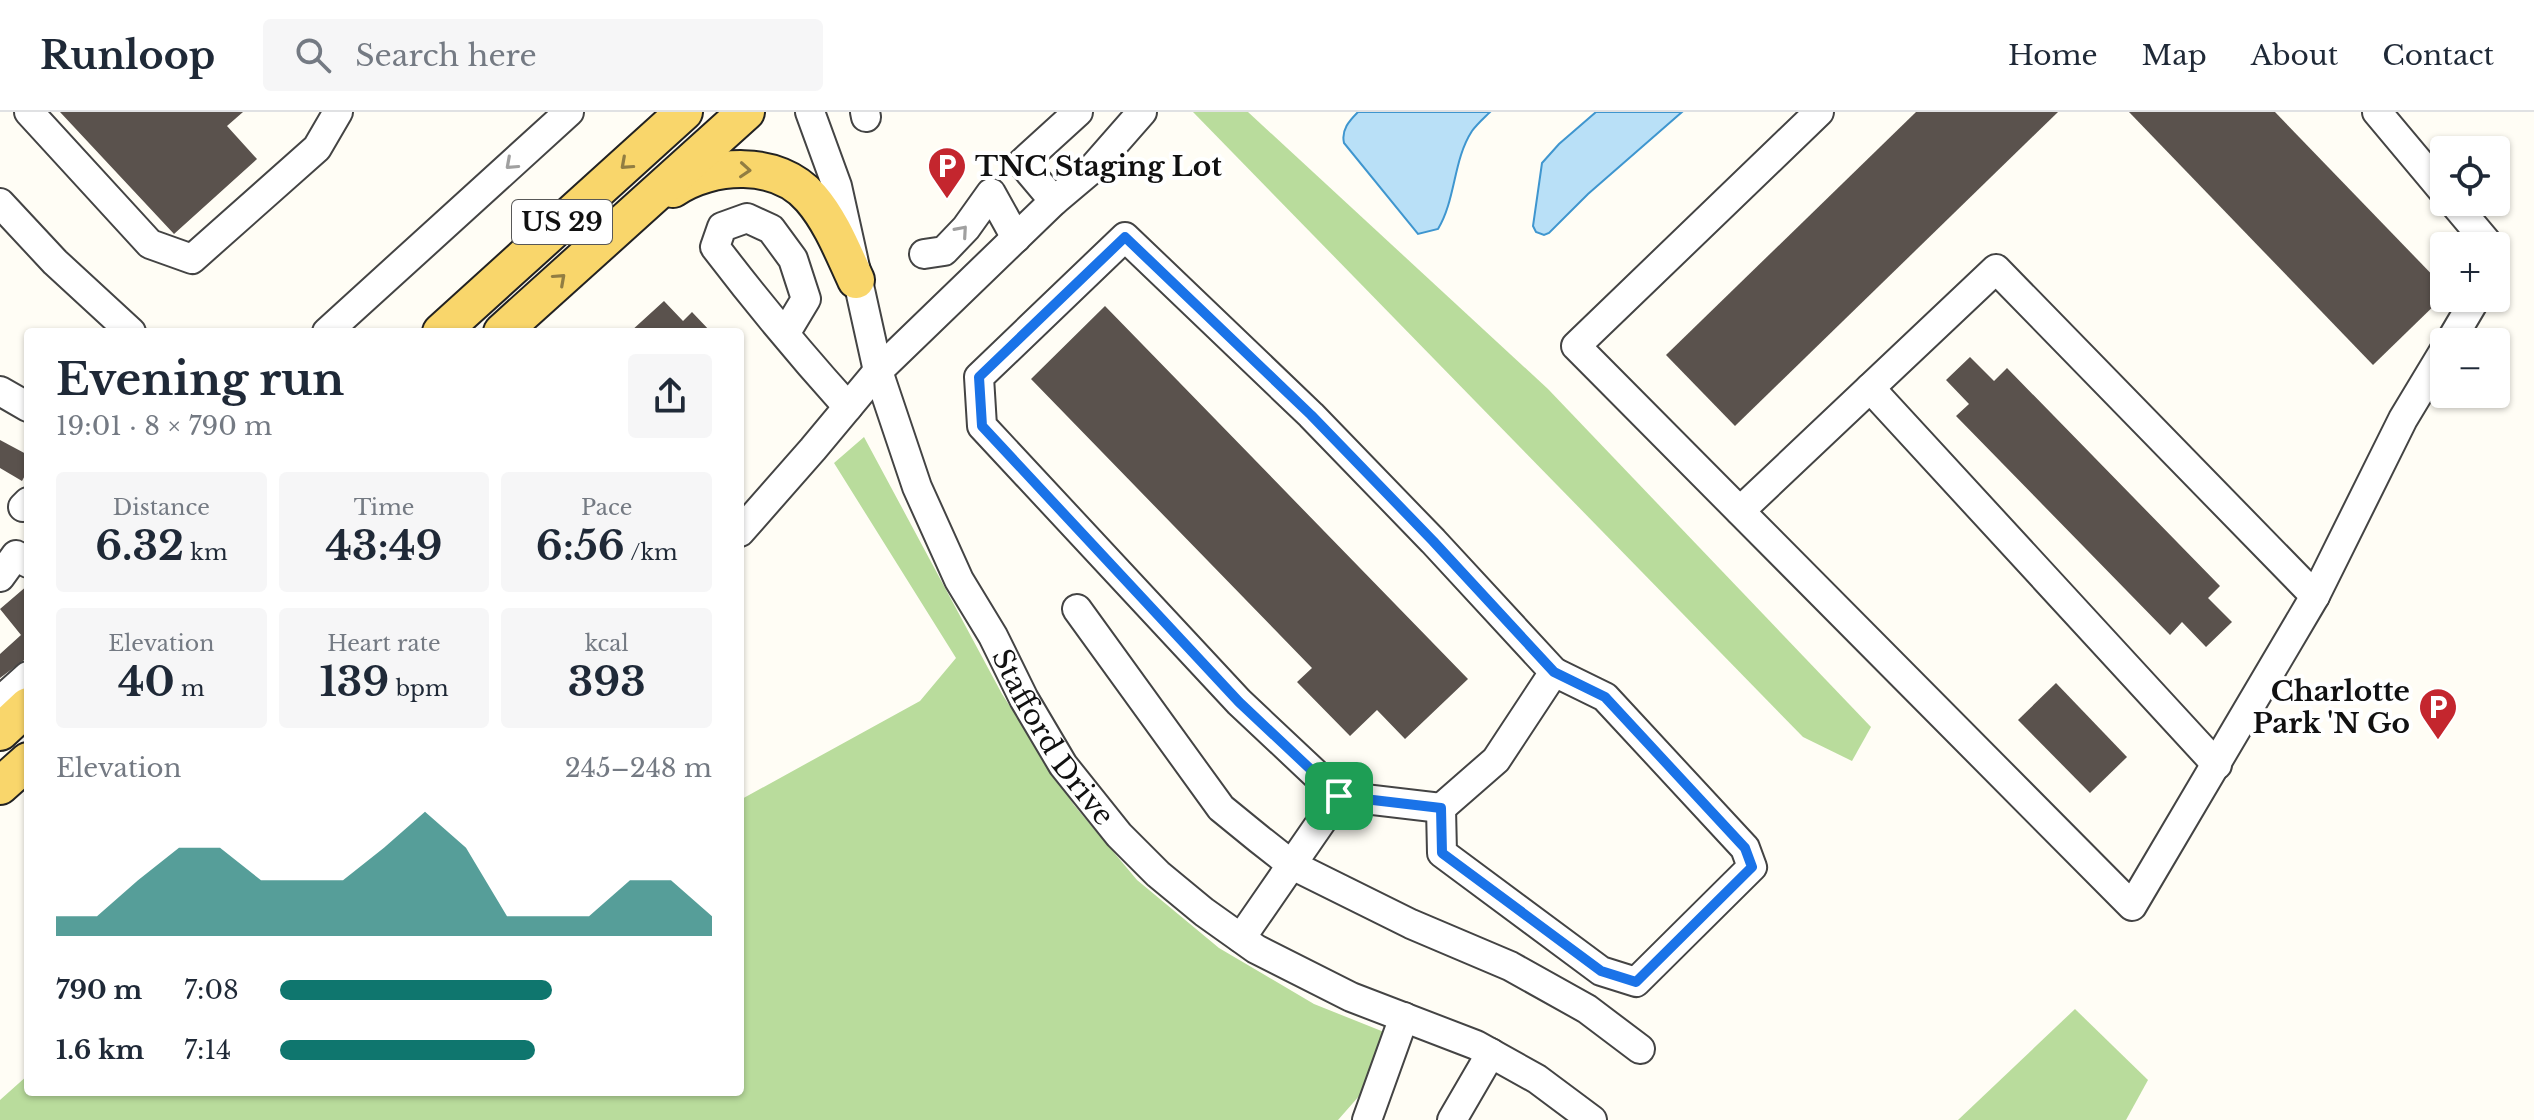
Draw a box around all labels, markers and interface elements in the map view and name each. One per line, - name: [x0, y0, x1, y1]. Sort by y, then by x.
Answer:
- search box: [263, 19, 823, 91]
- text: Runloop: [40, 32, 215, 79]
- icon: search: [291, 33, 335, 77]
- text: Search here: [355, 37, 537, 74]
- text: Home: [2008, 38, 2098, 73]
- text: Map: [2142, 38, 2207, 73]
- text: About: [2251, 38, 2338, 73]
- text: Contact: [2382, 38, 2494, 73]
- map controls: [2430, 136, 2510, 408]
- button: locate: [2430, 136, 2510, 216]
- parking icon: TNC Staging Lot: [926, 145, 968, 200]
- place label: TNC Staging Lot: [975, 149, 1222, 184]
- one-way arrow: [506, 155, 521, 169]
- one-way arrow: [621, 155, 636, 169]
- one-way arrow: [739, 161, 752, 178]
- road number: US 29: [512, 200, 612, 244]
- one-way arrow: [953, 225, 967, 240]
- button: +: [2430, 232, 2510, 312]
- one-way arrow: [551, 274, 566, 289]
- button: −: [2430, 328, 2510, 408]
- text: Evening run: [56, 352, 344, 407]
- button: share: [628, 354, 712, 438]
- text: 19:01 · 8 × 790 m: [56, 410, 272, 442]
- text: Distance: [113, 494, 210, 521]
- text: Time: [354, 494, 414, 521]
- text: Pace: [581, 494, 632, 521]
- text: 6.32: [95, 521, 184, 571]
- text: 43:49: [326, 521, 442, 571]
- text: 6:56: [536, 521, 625, 571]
- text: km: [184, 539, 228, 566]
- text: /km: [625, 539, 678, 566]
- text: Elevation: [108, 630, 214, 657]
- text: Heart rate: [327, 630, 441, 657]
- text: kcal: [585, 630, 629, 657]
- street label: Stafford Drive: [984, 643, 1121, 833]
- text: 40: [118, 657, 175, 707]
- text: 139: [319, 657, 389, 707]
- text: 393: [568, 657, 646, 707]
- place label: Charlotte Park 'N Go: [2252, 674, 2410, 741]
- text: m: [175, 675, 205, 702]
- text: bpm: [389, 675, 449, 702]
- parking icon: Charlotte Park 'N Go: [2417, 686, 2459, 741]
- text: Elevation: [56, 752, 182, 784]
- text: 245–248 m: [565, 752, 712, 784]
- pin: [1305, 762, 1373, 830]
- icon: arrive: [1317, 774, 1361, 818]
- text: 790 m: [56, 974, 142, 1006]
- text: 7:08: [184, 974, 239, 1006]
- text: 1.6 km: [56, 1034, 144, 1066]
- text: 7:14: [184, 1034, 231, 1066]

